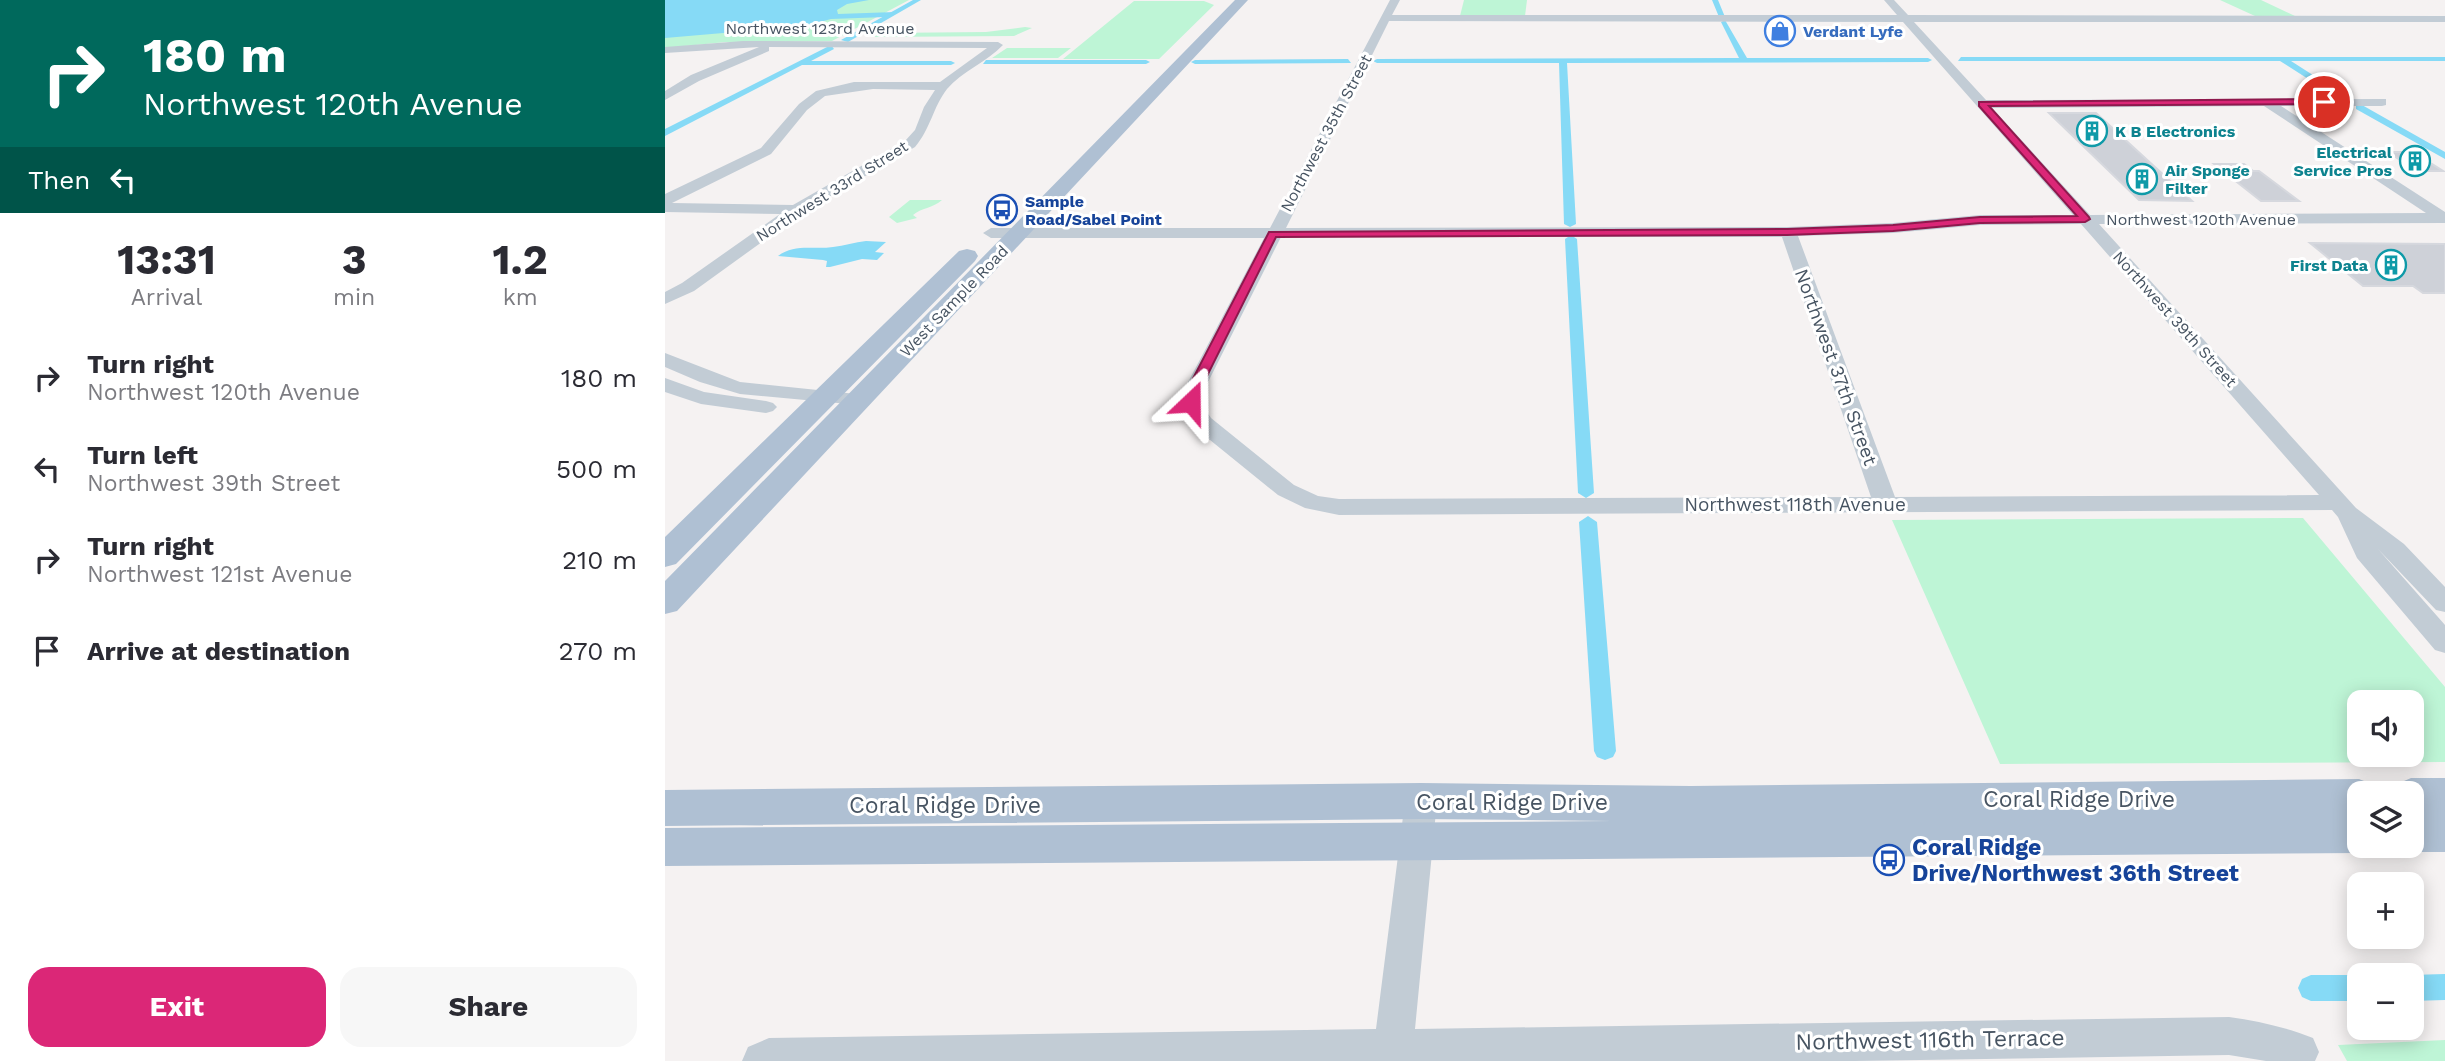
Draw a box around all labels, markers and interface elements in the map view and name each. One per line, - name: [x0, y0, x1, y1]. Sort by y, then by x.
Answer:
- shop icon: Verdant Lyfe: [1763, 14, 1797, 48]
- street label: Northwest 123rd Avenue: [726, 19, 914, 38]
- place label: Verdant Lyfe: [1803, 22, 1903, 41]
- text: 180 m: [143, 26, 287, 84]
- icon: right: [28, 28, 119, 119]
- street label: Northwest 35th Street: [1276, 51, 1376, 215]
- pin: [2294, 72, 2354, 132]
- icon: arrive: [2305, 83, 2343, 121]
- text: Northwest 120th Avenue: [143, 85, 523, 123]
- building icon: K B Electronics: [2075, 114, 2109, 148]
- place label: K B Electronics: [2115, 122, 2236, 141]
- street label: Northwest 33rd Street: [753, 136, 912, 245]
- place label: Electrical Service Pros: [2293, 143, 2393, 180]
- building icon: Electrical Service Pros: [2398, 144, 2432, 178]
- icon: left: [104, 161, 142, 199]
- place label: Air Sponge Filter: [2165, 161, 2250, 198]
- building icon: Air Sponge Filter: [2125, 162, 2159, 196]
- text: Then: [28, 165, 90, 195]
- place label: Sample Road/Sabel Point: [1025, 192, 1162, 229]
- bus stop icon: Sample Road/Sabel Point: [985, 193, 1019, 227]
- street label: Northwest 120th Avenue: [2106, 210, 2296, 229]
- text: 13:31: [117, 235, 216, 284]
- text: 3: [342, 235, 367, 284]
- text: 1.2: [493, 235, 548, 284]
- street label: West Sample Road: [896, 241, 1012, 361]
- street label: Northwest 39th Street: [2109, 247, 2241, 391]
- building icon: First Data: [2374, 248, 2408, 282]
- place label: First Data: [2290, 256, 2369, 275]
- street label: Northwest 37th Street: [1790, 266, 1882, 468]
- text: Arrival: [131, 284, 202, 311]
- text: min: [333, 284, 375, 311]
- text: km: [503, 284, 538, 311]
- text: Turn right: [87, 349, 214, 379]
- icon: right: [28, 359, 66, 397]
- text: 180 m: [561, 363, 637, 393]
- position arrow: [1154, 365, 1228, 439]
- text: Northwest 120th Avenue: [87, 379, 360, 406]
- text: Turn left: [87, 440, 198, 470]
- icon: left: [28, 450, 66, 488]
- text: 500 m: [556, 454, 637, 484]
- text: Northwest 39th Street: [87, 470, 340, 497]
- street label: Northwest 118th Avenue: [1684, 493, 1906, 516]
- text: Turn right: [87, 531, 214, 561]
- icon: right: [28, 541, 66, 579]
- text: 210 m: [562, 545, 637, 575]
- text: Northwest 121st Avenue: [87, 561, 353, 588]
- icon: arrive: [28, 632, 66, 670]
- text: Arrive at destination: [87, 636, 350, 666]
- text: 270 m: [558, 636, 637, 666]
- map controls: [2347, 690, 2424, 1040]
- button: sound: [2347, 690, 2424, 767]
- button: layers: [2347, 781, 2424, 858]
- street label: Coral Ridge Drive: [1983, 786, 2175, 813]
- street label: Coral Ridge Drive: [1416, 789, 1608, 816]
- street label: Coral Ridge Drive: [849, 792, 1041, 819]
- place label: Coral Ridge Drive/Northwest 36th Street: [1912, 834, 2239, 887]
- bus stop icon: Coral Ridge Drive/Northwest 36th Street: [1872, 843, 1906, 877]
- button: +: [2347, 872, 2424, 949]
- button: −: [2347, 963, 2424, 1040]
- button: Exit: [28, 967, 326, 1047]
- button: Share: [340, 967, 637, 1047]
- street label: Northwest 116th Terrace: [1795, 1024, 2065, 1056]

